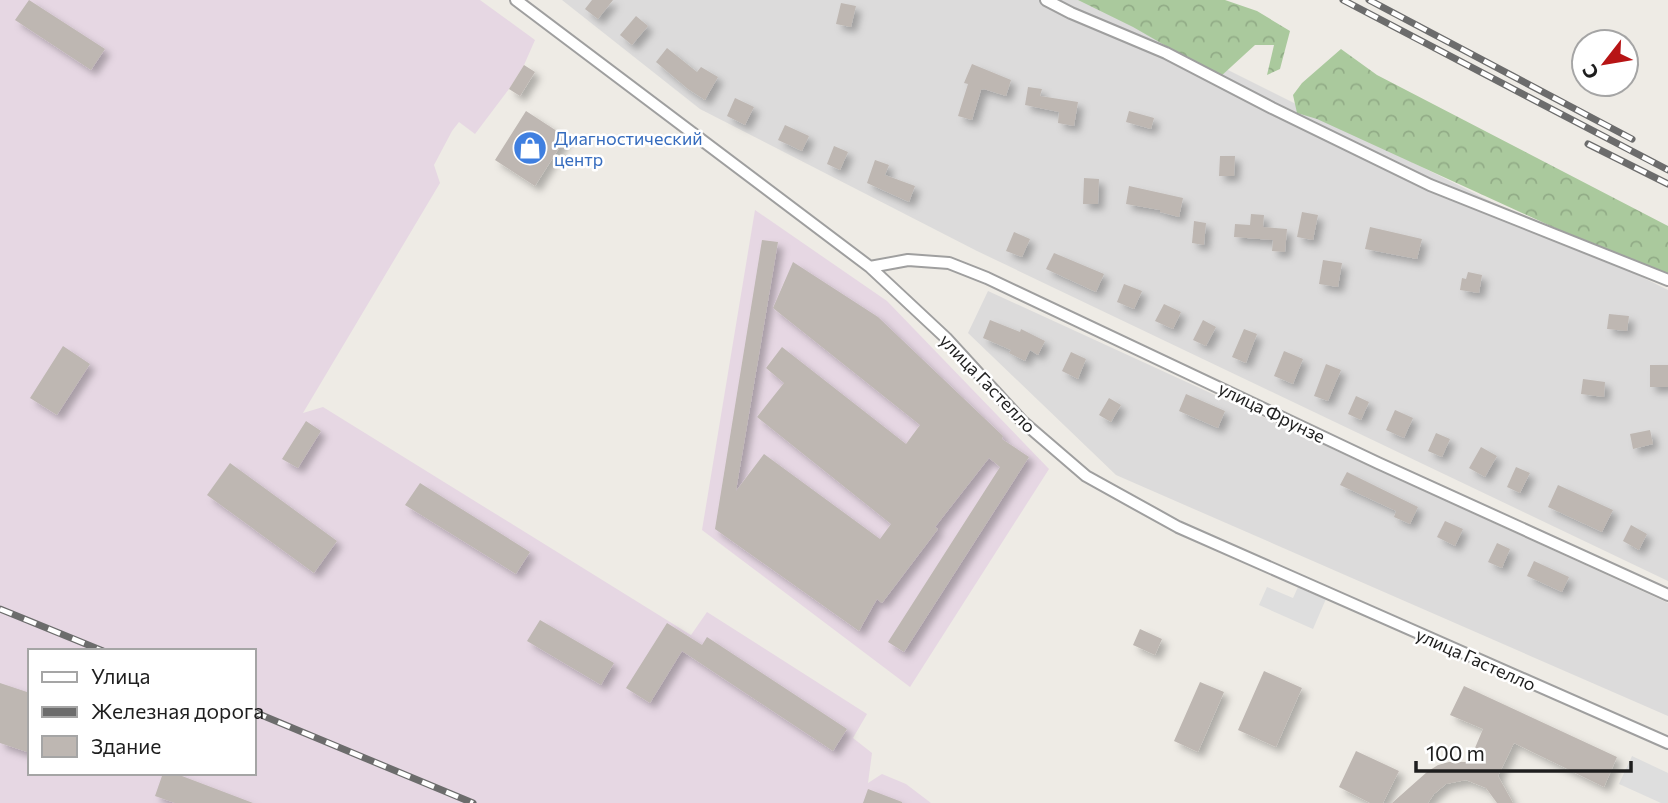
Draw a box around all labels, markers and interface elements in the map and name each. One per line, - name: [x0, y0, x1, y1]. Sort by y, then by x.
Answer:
- north arrow: [1570, 28, 1640, 98]
- text: С: [1577, 61, 1603, 84]
- place label: Диагностический центр: [554, 127, 703, 170]
- shop icon: Диагностический центр: [511, 129, 549, 167]
- street label: улица Гастелло: [935, 329, 1041, 437]
- street label: улица Фрунзе: [1215, 377, 1329, 447]
- street label: улица Гастелло: [1413, 623, 1539, 695]
- legend: [28, 649, 256, 775]
- text: Улица: [91, 663, 150, 688]
- text: Железная дорога: [91, 698, 264, 723]
- scale bar: [1416, 730, 1631, 774]
- text: Здание: [91, 733, 161, 758]
- text: 100 m: [1426, 740, 1485, 765]

